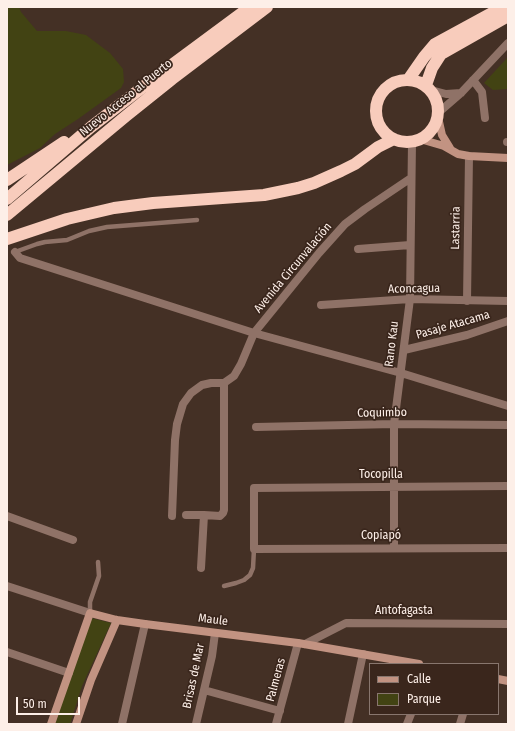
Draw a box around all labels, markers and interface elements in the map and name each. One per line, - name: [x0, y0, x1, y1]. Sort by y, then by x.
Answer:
- street label: Nuevo Acceso al Puerto: [77, 56, 175, 140]
- street label: Lastarria: [448, 206, 464, 250]
- street label: Avenida Circunvalación: [251, 220, 335, 316]
- street label: Aconcagua: [388, 281, 440, 297]
- street label: Pasaje Atacama: [414, 308, 492, 342]
- street label: Rano Kau: [382, 320, 402, 368]
- street label: Coquimbo: [357, 405, 407, 421]
- street label: Tocopilla: [359, 468, 403, 482]
- street label: Copiapó: [361, 529, 401, 543]
- street label: Antofagasta: [375, 604, 433, 618]
- street label: Maule: [197, 611, 229, 629]
- street label: Brisas de Mar: [180, 642, 208, 710]
- street label: Palmeras: [263, 657, 289, 703]
- legend: [369, 663, 499, 715]
- text: Calle: [407, 672, 431, 686]
- scale bar: [18, 689, 82, 715]
- text: Parque: [407, 692, 441, 706]
- text: 50 m: [23, 697, 47, 711]

